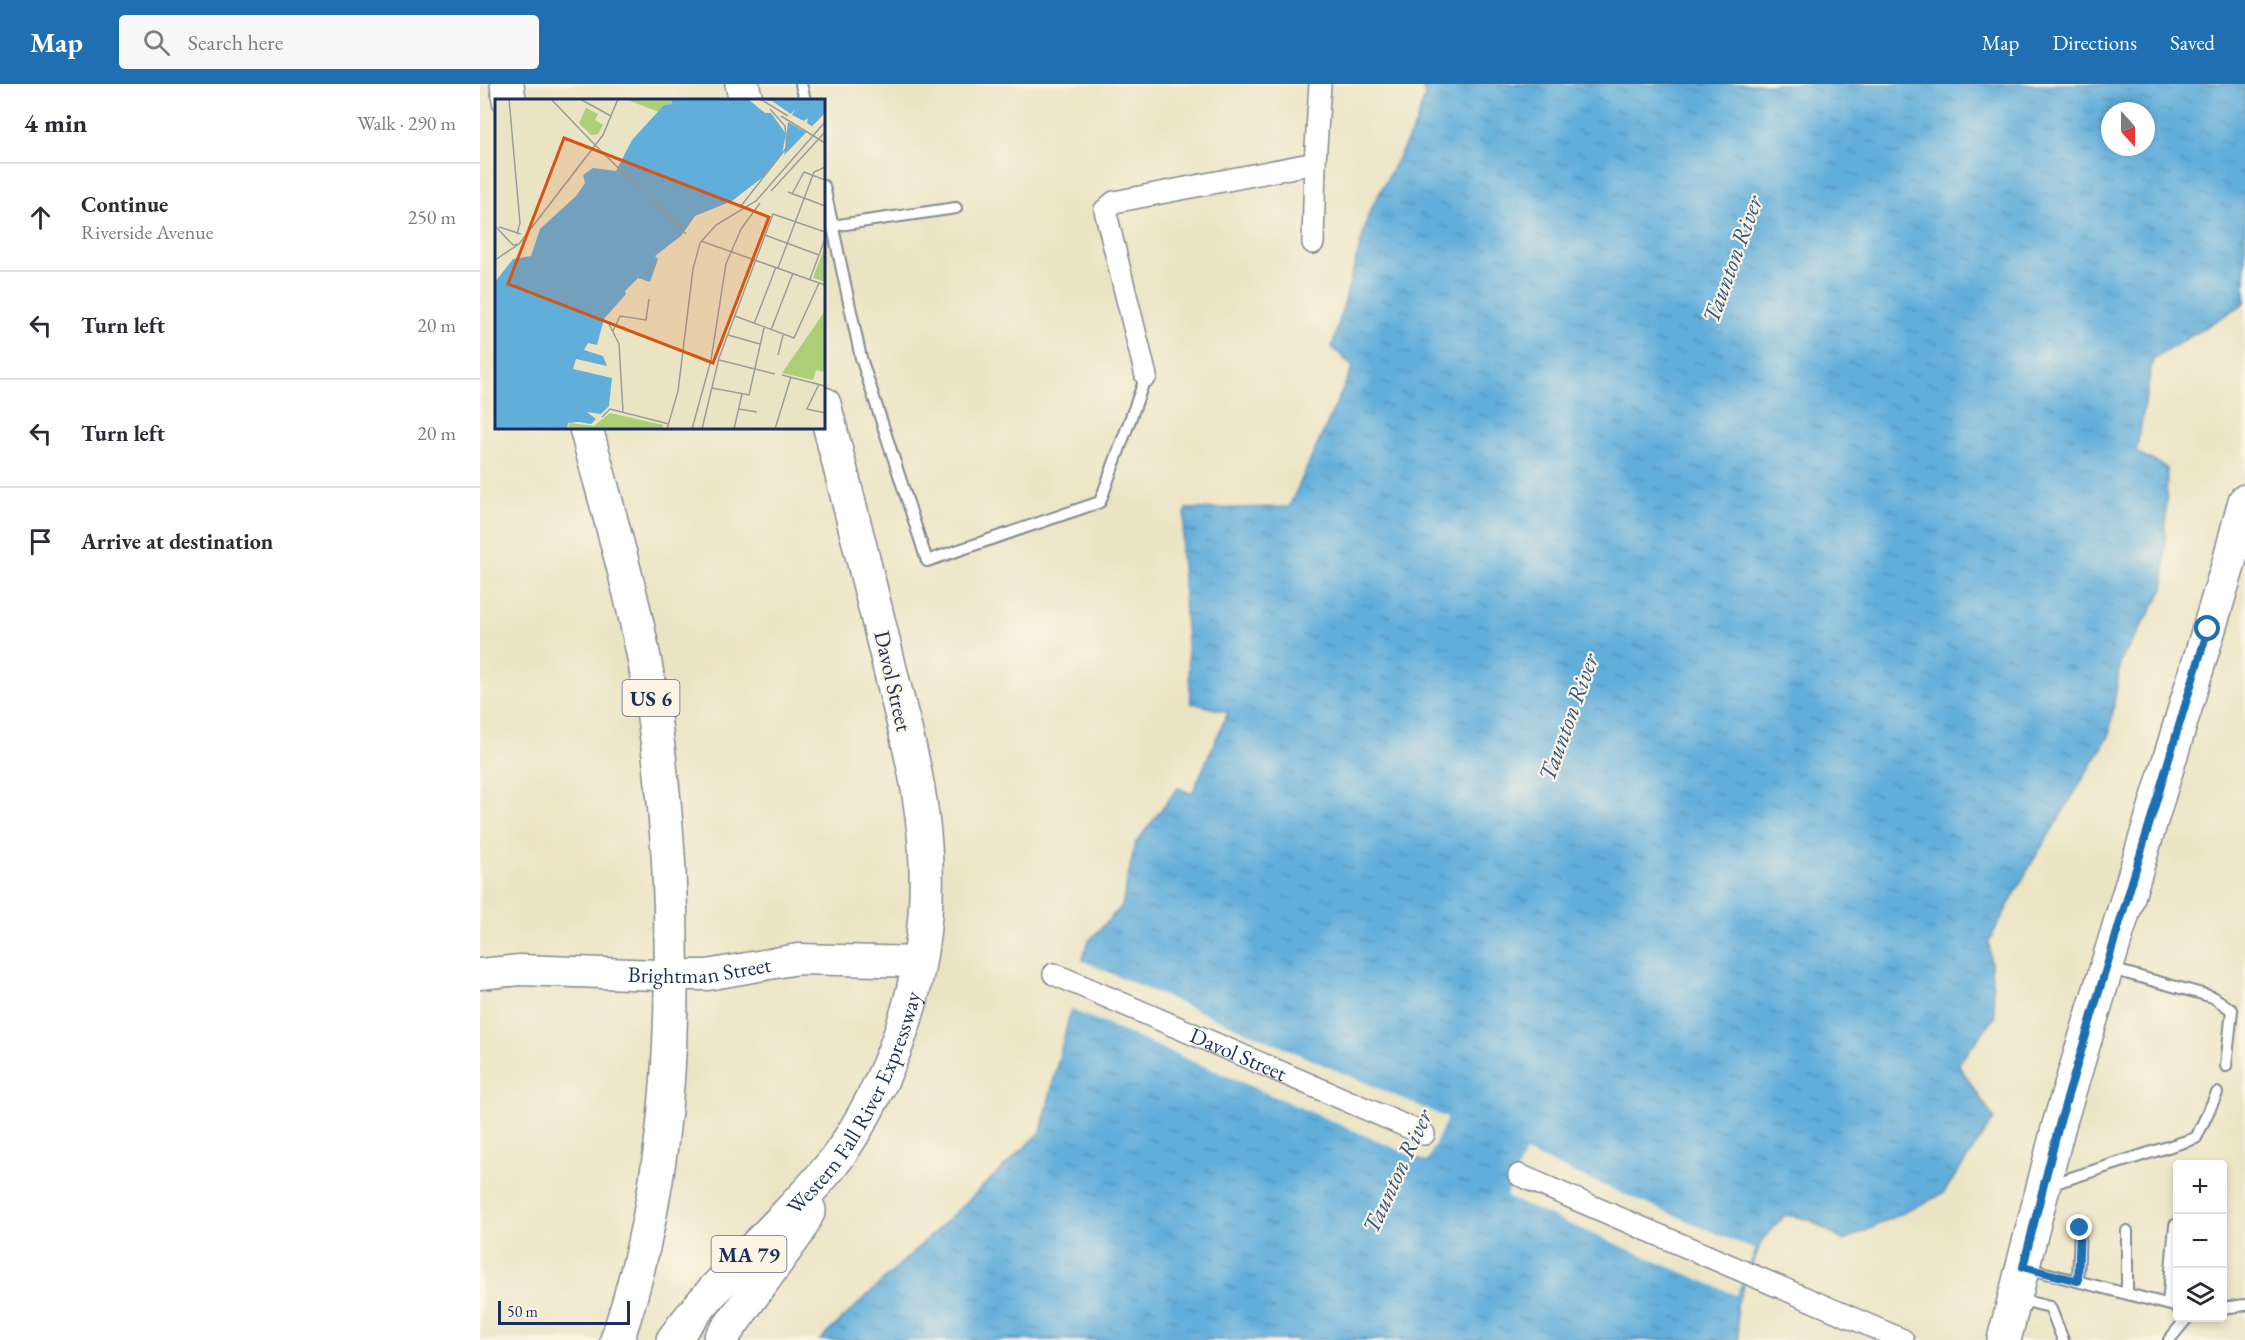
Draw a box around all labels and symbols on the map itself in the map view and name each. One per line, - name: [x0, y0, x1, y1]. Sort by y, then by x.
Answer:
- inset map: [495, 99, 825, 429]
- north arrow: [2101, 102, 2155, 156]
- water label: Taunton River: [1695, 189, 1770, 327]
- route start: [2194, 615, 2220, 641]
- street label: Davol Street: [867, 628, 919, 734]
- water label: Taunton River: [1531, 647, 1606, 785]
- road number: US 6: [622, 680, 680, 716]
- street label: Brightman Street: [627, 950, 773, 990]
- street label: Western Fall River Expressway: [780, 988, 927, 1220]
- street label: Davol Street: [1186, 1020, 1291, 1087]
- water label: Taunton River: [1355, 1102, 1440, 1238]
- route end: [2066, 1214, 2092, 1240]
- road number: MA 79: [712, 1236, 786, 1272]
- scale bar: [498, 1298, 630, 1326]

